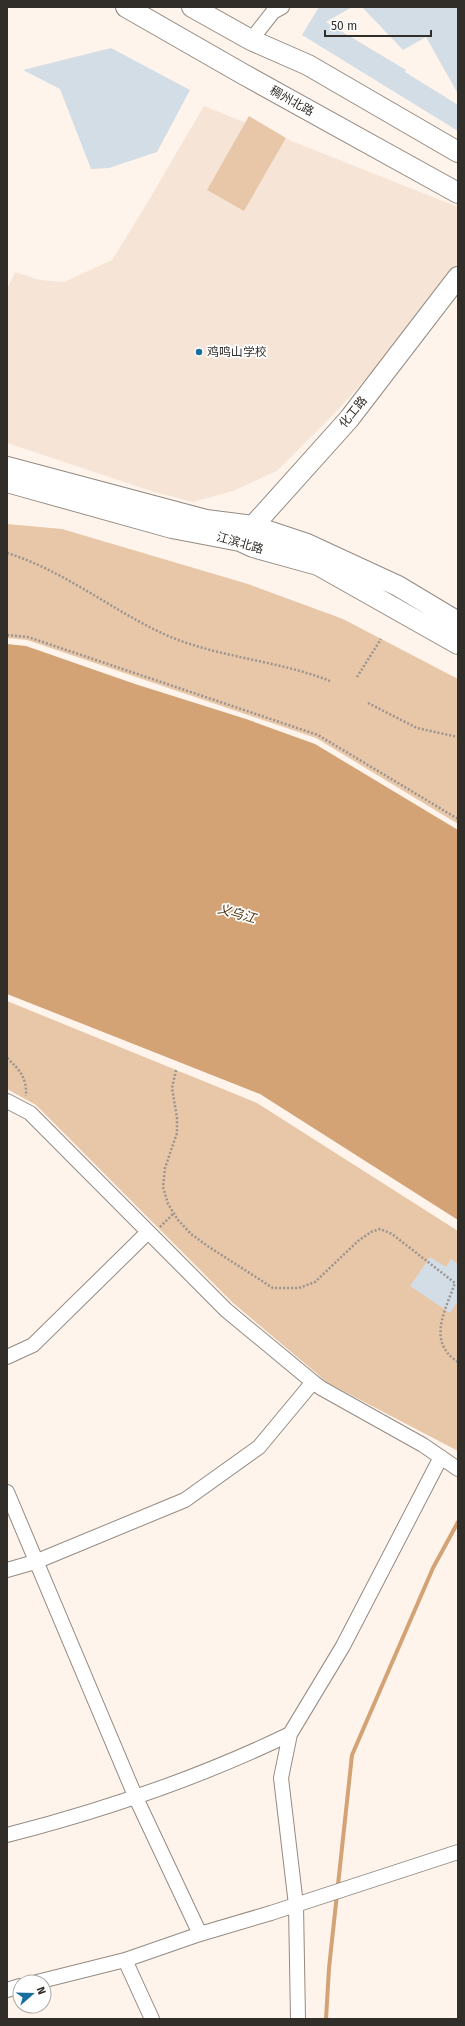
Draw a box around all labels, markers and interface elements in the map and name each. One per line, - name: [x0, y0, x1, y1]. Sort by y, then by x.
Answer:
- scale bar: [325, 12, 431, 38]
- text: 50 m: [331, 19, 357, 33]
- street label: 稠州北路: [268, 83, 316, 119]
- place label: 鸡鸣山学校: [207, 345, 267, 359]
- marker: 鸡鸣山学校: [194, 347, 204, 357]
- street label: 化工路: [336, 394, 370, 430]
- street label: 江滨北路: [215, 530, 265, 556]
- water label: 义乌江: [216, 901, 260, 927]
- north arrow: [12, 1974, 52, 2014]
- text: N: [34, 1985, 48, 1996]

